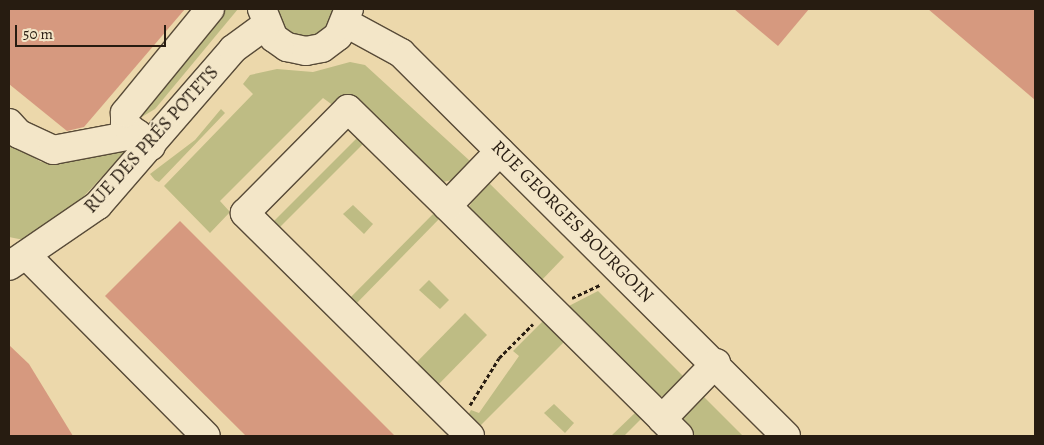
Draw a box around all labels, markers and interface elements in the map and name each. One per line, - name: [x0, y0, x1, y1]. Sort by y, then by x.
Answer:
- scale bar: [18, 15, 169, 47]
- text: 50 m: [23, 24, 53, 44]
- street label: RUE DES PRÉS POTETS: [80, 62, 224, 218]
- street label: RUE GEORGES BOURGOIN: [486, 136, 658, 308]

